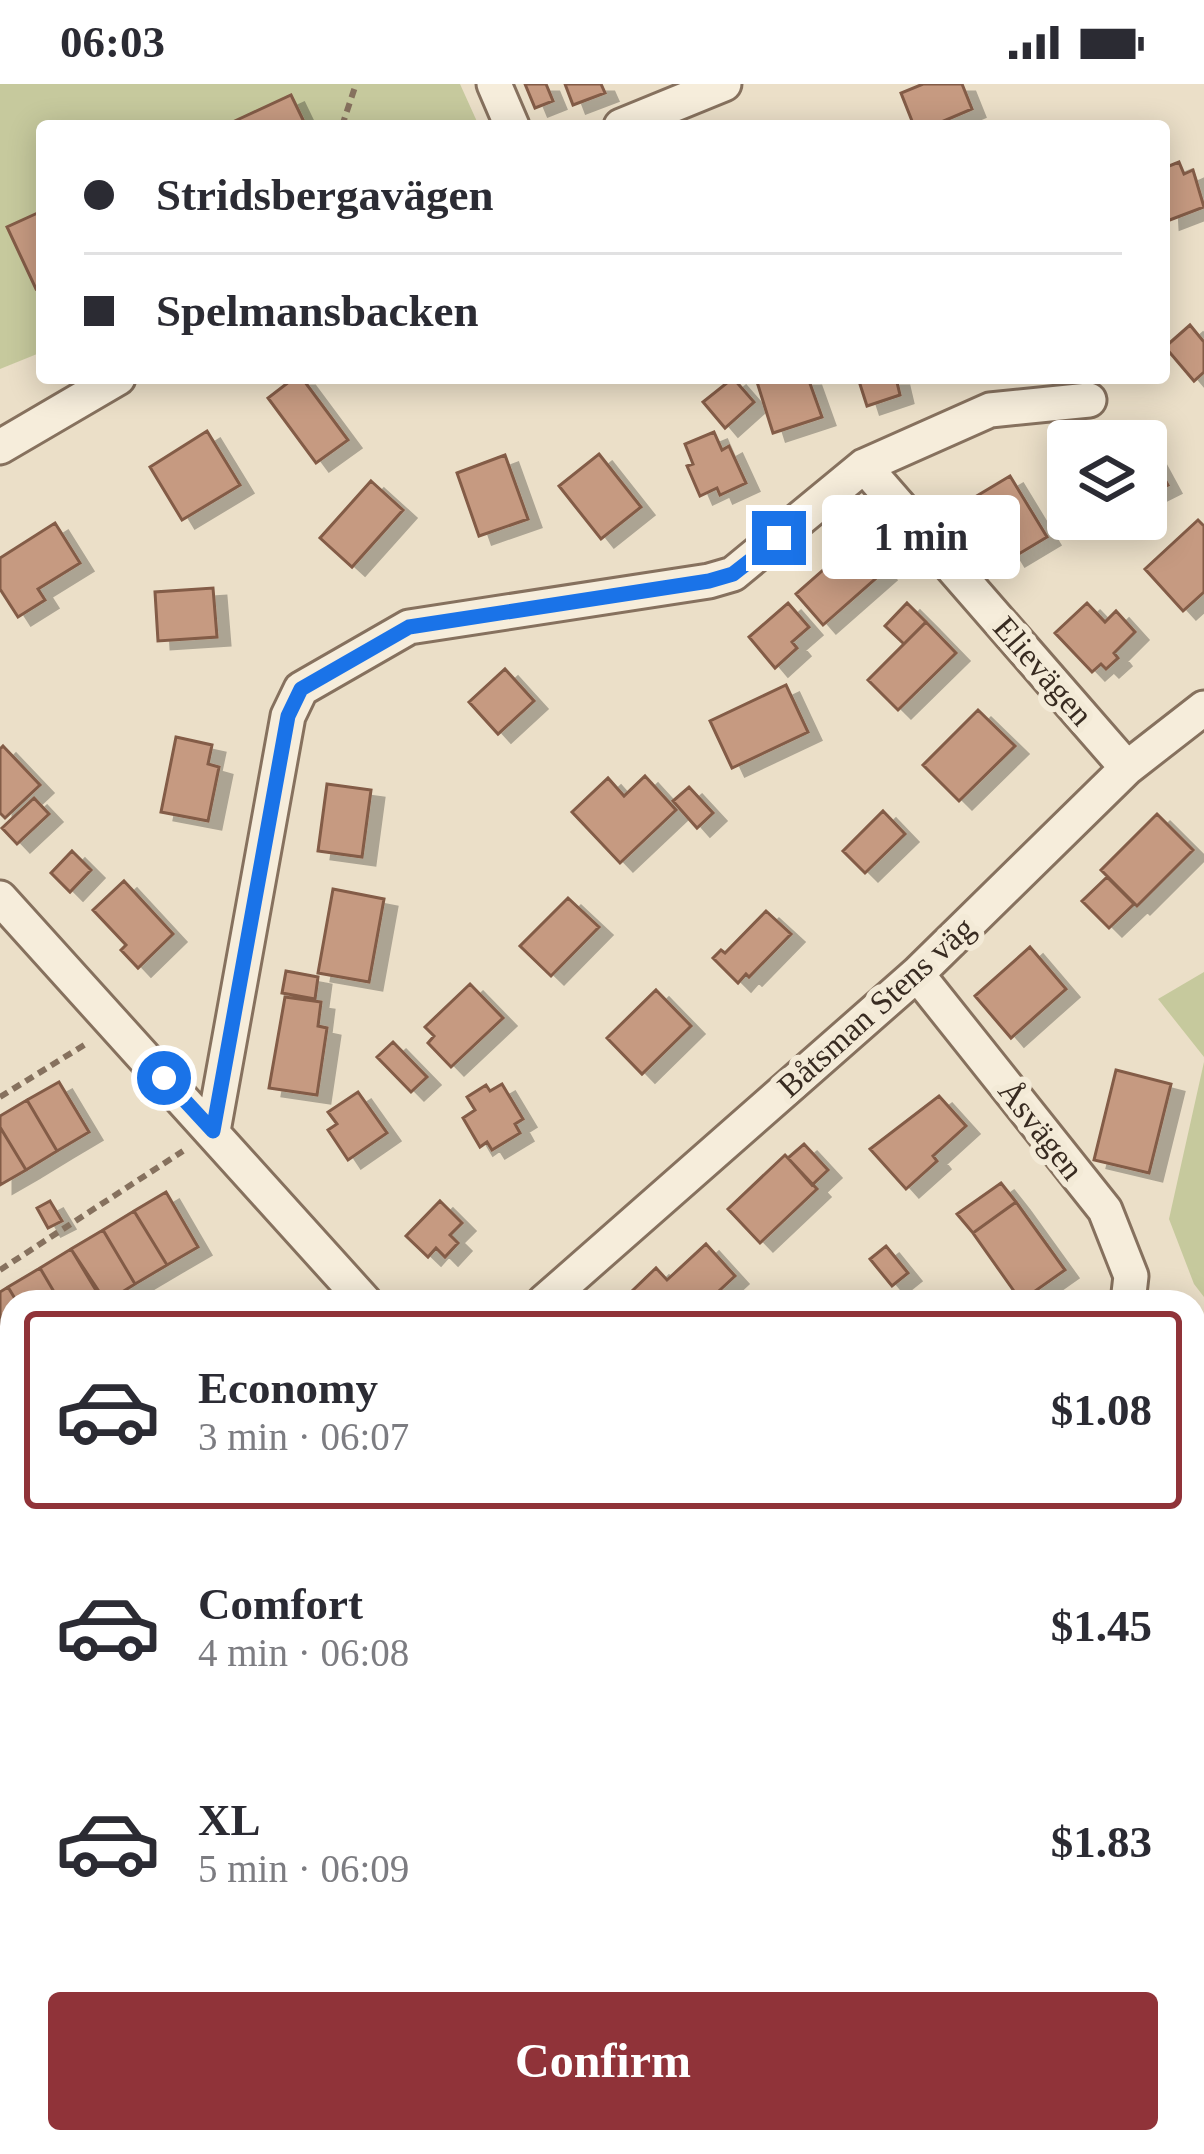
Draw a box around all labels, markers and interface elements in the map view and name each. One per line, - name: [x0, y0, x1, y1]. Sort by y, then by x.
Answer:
- text: 06:03: [60, 17, 165, 67]
- text: Stridsbergavägen: [156, 170, 494, 220]
- text: Spelmansbacken: [156, 286, 479, 336]
- map controls: [1047, 420, 1167, 540]
- button: layers: [1047, 420, 1167, 540]
- callout: 1 min: [821, 496, 1019, 580]
- route end: [752, 511, 806, 565]
- text: 1 min: [874, 515, 968, 558]
- street label: Elievägen: [986, 609, 1100, 733]
- street label: Båtsman Stens väg: [771, 910, 981, 1104]
- route start: [137, 1051, 191, 1105]
- street label: Åsvägen: [991, 1073, 1091, 1187]
- icon: car: [54, 1356, 162, 1464]
- text: Economy: [198, 1363, 378, 1413]
- text: $1.08: [1051, 1385, 1152, 1435]
- text: 3 min · 06:07: [198, 1415, 409, 1458]
- icon: car: [54, 1572, 162, 1680]
- text: Comfort: [198, 1579, 363, 1629]
- text: $1.45: [1051, 1601, 1152, 1651]
- text: 4 min · 06:08: [198, 1631, 409, 1674]
- icon: car: [54, 1788, 162, 1896]
- text: XL: [198, 1795, 261, 1845]
- text: $1.83: [1051, 1817, 1152, 1867]
- text: 5 min · 06:09: [198, 1847, 409, 1890]
- button: Confirm: [48, 1992, 1158, 2130]

